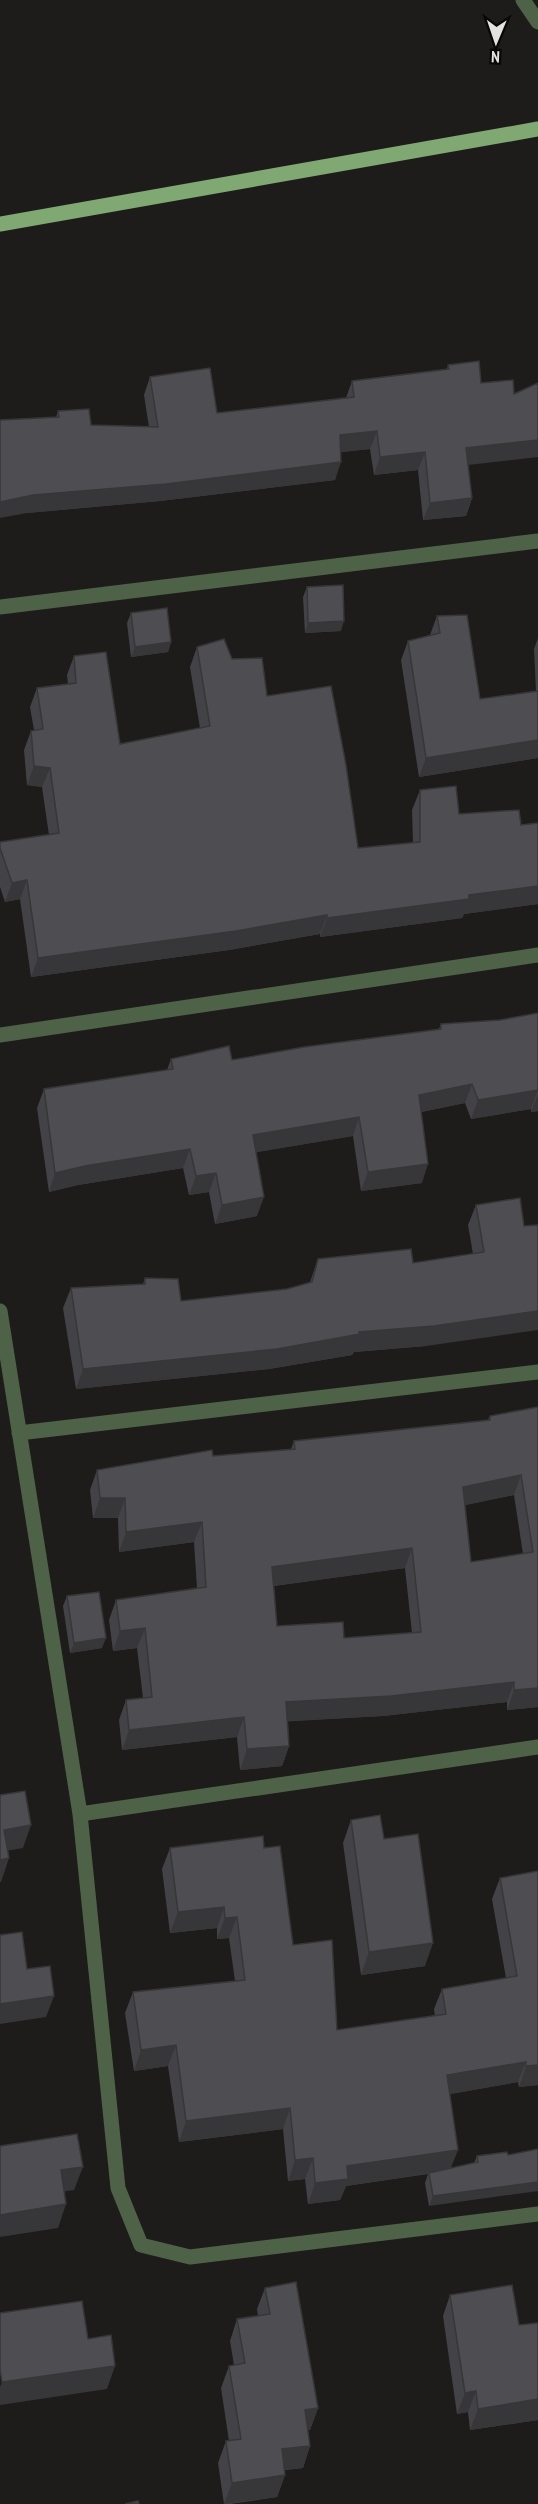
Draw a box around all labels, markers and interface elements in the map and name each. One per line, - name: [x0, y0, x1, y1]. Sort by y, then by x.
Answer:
- north arrow: [466, 12, 526, 72]
- text: N: [491, 47, 500, 67]

